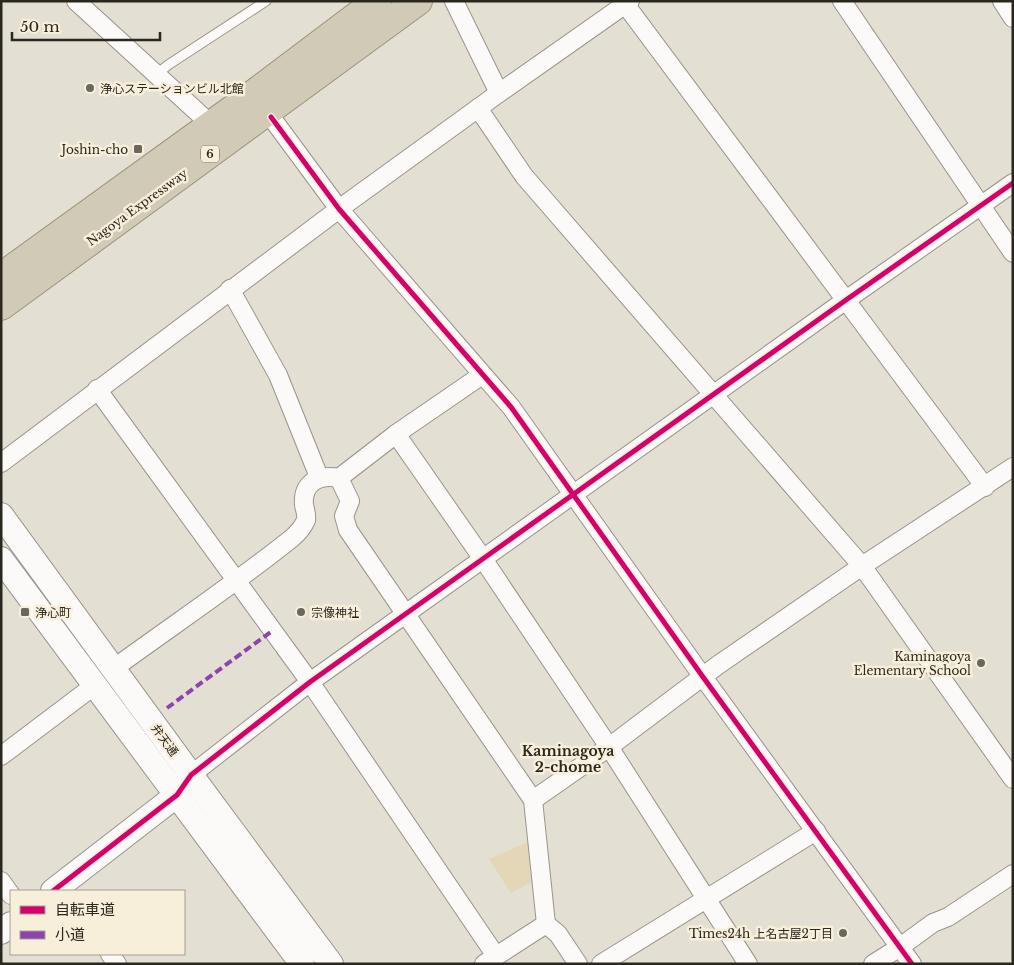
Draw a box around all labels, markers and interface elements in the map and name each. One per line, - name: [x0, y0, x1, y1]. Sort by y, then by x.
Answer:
- scale bar: [12, 10, 160, 42]
- text: 50 m: [20, 17, 60, 36]
- place label: 浄心ステーションビル北館: [100, 81, 244, 96]
- marker: 浄心ステーションビル北館: [84, 82, 96, 94]
- place label: Joshin-cho: [60, 142, 128, 157]
- marker: Joshin-cho: [132, 143, 144, 155]
- road number: 6: [201, 146, 219, 162]
- street label: Nagoya Expressway: [84, 165, 191, 249]
- place label: 浄心町: [35, 605, 71, 620]
- place label: 宗像神社: [311, 605, 359, 620]
- marker: 浄心町: [19, 606, 31, 618]
- marker: 宗像神社: [295, 606, 307, 618]
- place label: Kaminagoya Elementary School: [854, 649, 971, 678]
- marker: Kaminagoya Elementary School: [975, 657, 987, 669]
- street label: 弁天通: [148, 721, 182, 759]
- district label: Kaminagoya 2-chome: [522, 742, 614, 776]
- legend: [10, 890, 185, 955]
- text: 自転車道: [55, 900, 115, 919]
- text: 小道: [55, 925, 85, 944]
- place label: Times24h 上名古屋2丁目: [689, 926, 833, 941]
- marker: Times24h 上名古屋2丁目: [837, 927, 849, 939]

